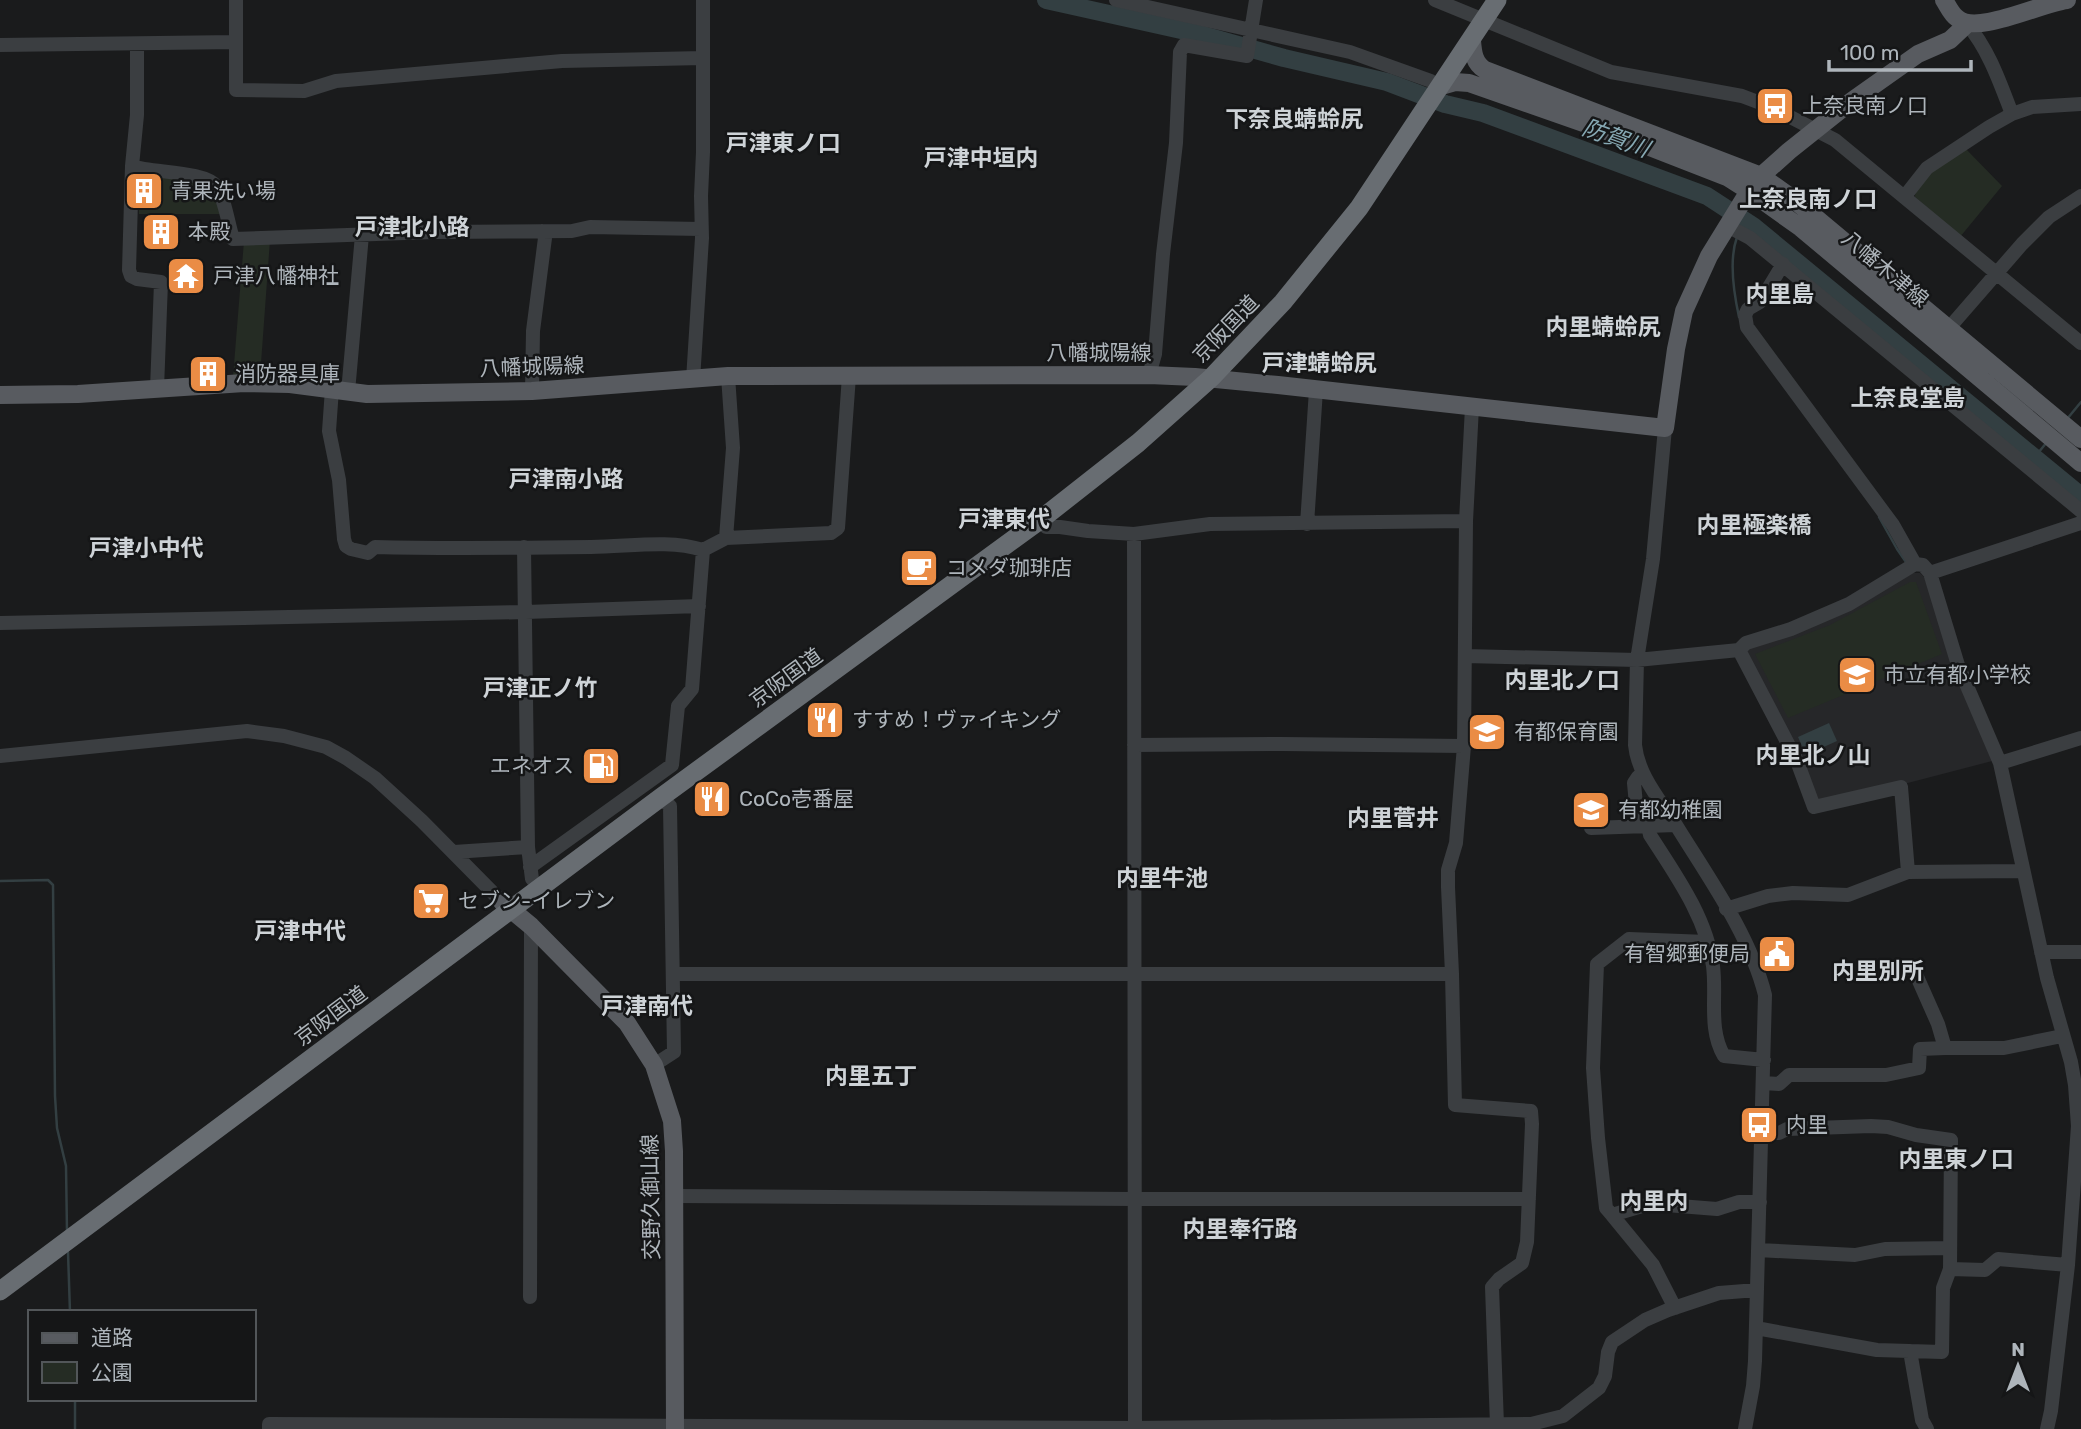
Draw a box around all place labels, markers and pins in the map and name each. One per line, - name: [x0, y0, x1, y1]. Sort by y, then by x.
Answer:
- bus stop icon: 上奈良南ノ口: [1754, 85, 1796, 127]
- place label: 上奈良南ノ口: [1802, 93, 1928, 118]
- building icon: 青果洗い場: [123, 170, 165, 212]
- place label: 青果洗い場: [171, 178, 276, 203]
- building icon: 本殿: [140, 211, 182, 253]
- place label: 本殿: [188, 219, 230, 244]
- temple icon: 戸津八幡神社: [165, 255, 207, 297]
- place label: 戸津八幡神社: [213, 263, 339, 288]
- building icon: 消防器具庫: [187, 353, 229, 395]
- place label: 消防器具庫: [235, 361, 340, 386]
- cafe icon: コメダ珈琲店: [898, 547, 940, 589]
- place label: コメダ珈琲店: [946, 555, 1072, 580]
- school or university icon: 市立有都小学校: [1836, 654, 1878, 696]
- place label: 市立有都小学校: [1884, 662, 2031, 687]
- restaurant icon: すすめ！ヴァイキング: [804, 699, 846, 741]
- place label: すすめ！ヴァイキング: [852, 707, 1061, 732]
- school or university icon: 有都保育園: [1466, 711, 1508, 753]
- place label: 有都保育園: [1514, 719, 1619, 744]
- fuel station icon: エネオス: [580, 745, 622, 787]
- place label: エネオス: [490, 753, 574, 778]
- restaurant icon: CoCo壱番屋: [691, 778, 733, 820]
- place label: CoCo壱番屋: [739, 786, 854, 811]
- school or university icon: 有都幼稚園: [1570, 789, 1612, 831]
- place label: 有都幼稚園: [1618, 797, 1723, 822]
- supermarket icon: セブン-イレブン: [410, 880, 452, 922]
- place label: セブン-イレブン: [458, 888, 615, 913]
- public building icon: 有智郷郵便局: [1756, 933, 1798, 975]
- place label: 有智郷郵便局: [1624, 941, 1750, 966]
- bus stop icon: 内里: [1738, 1104, 1780, 1146]
- place label: 内里: [1786, 1112, 1828, 1137]

